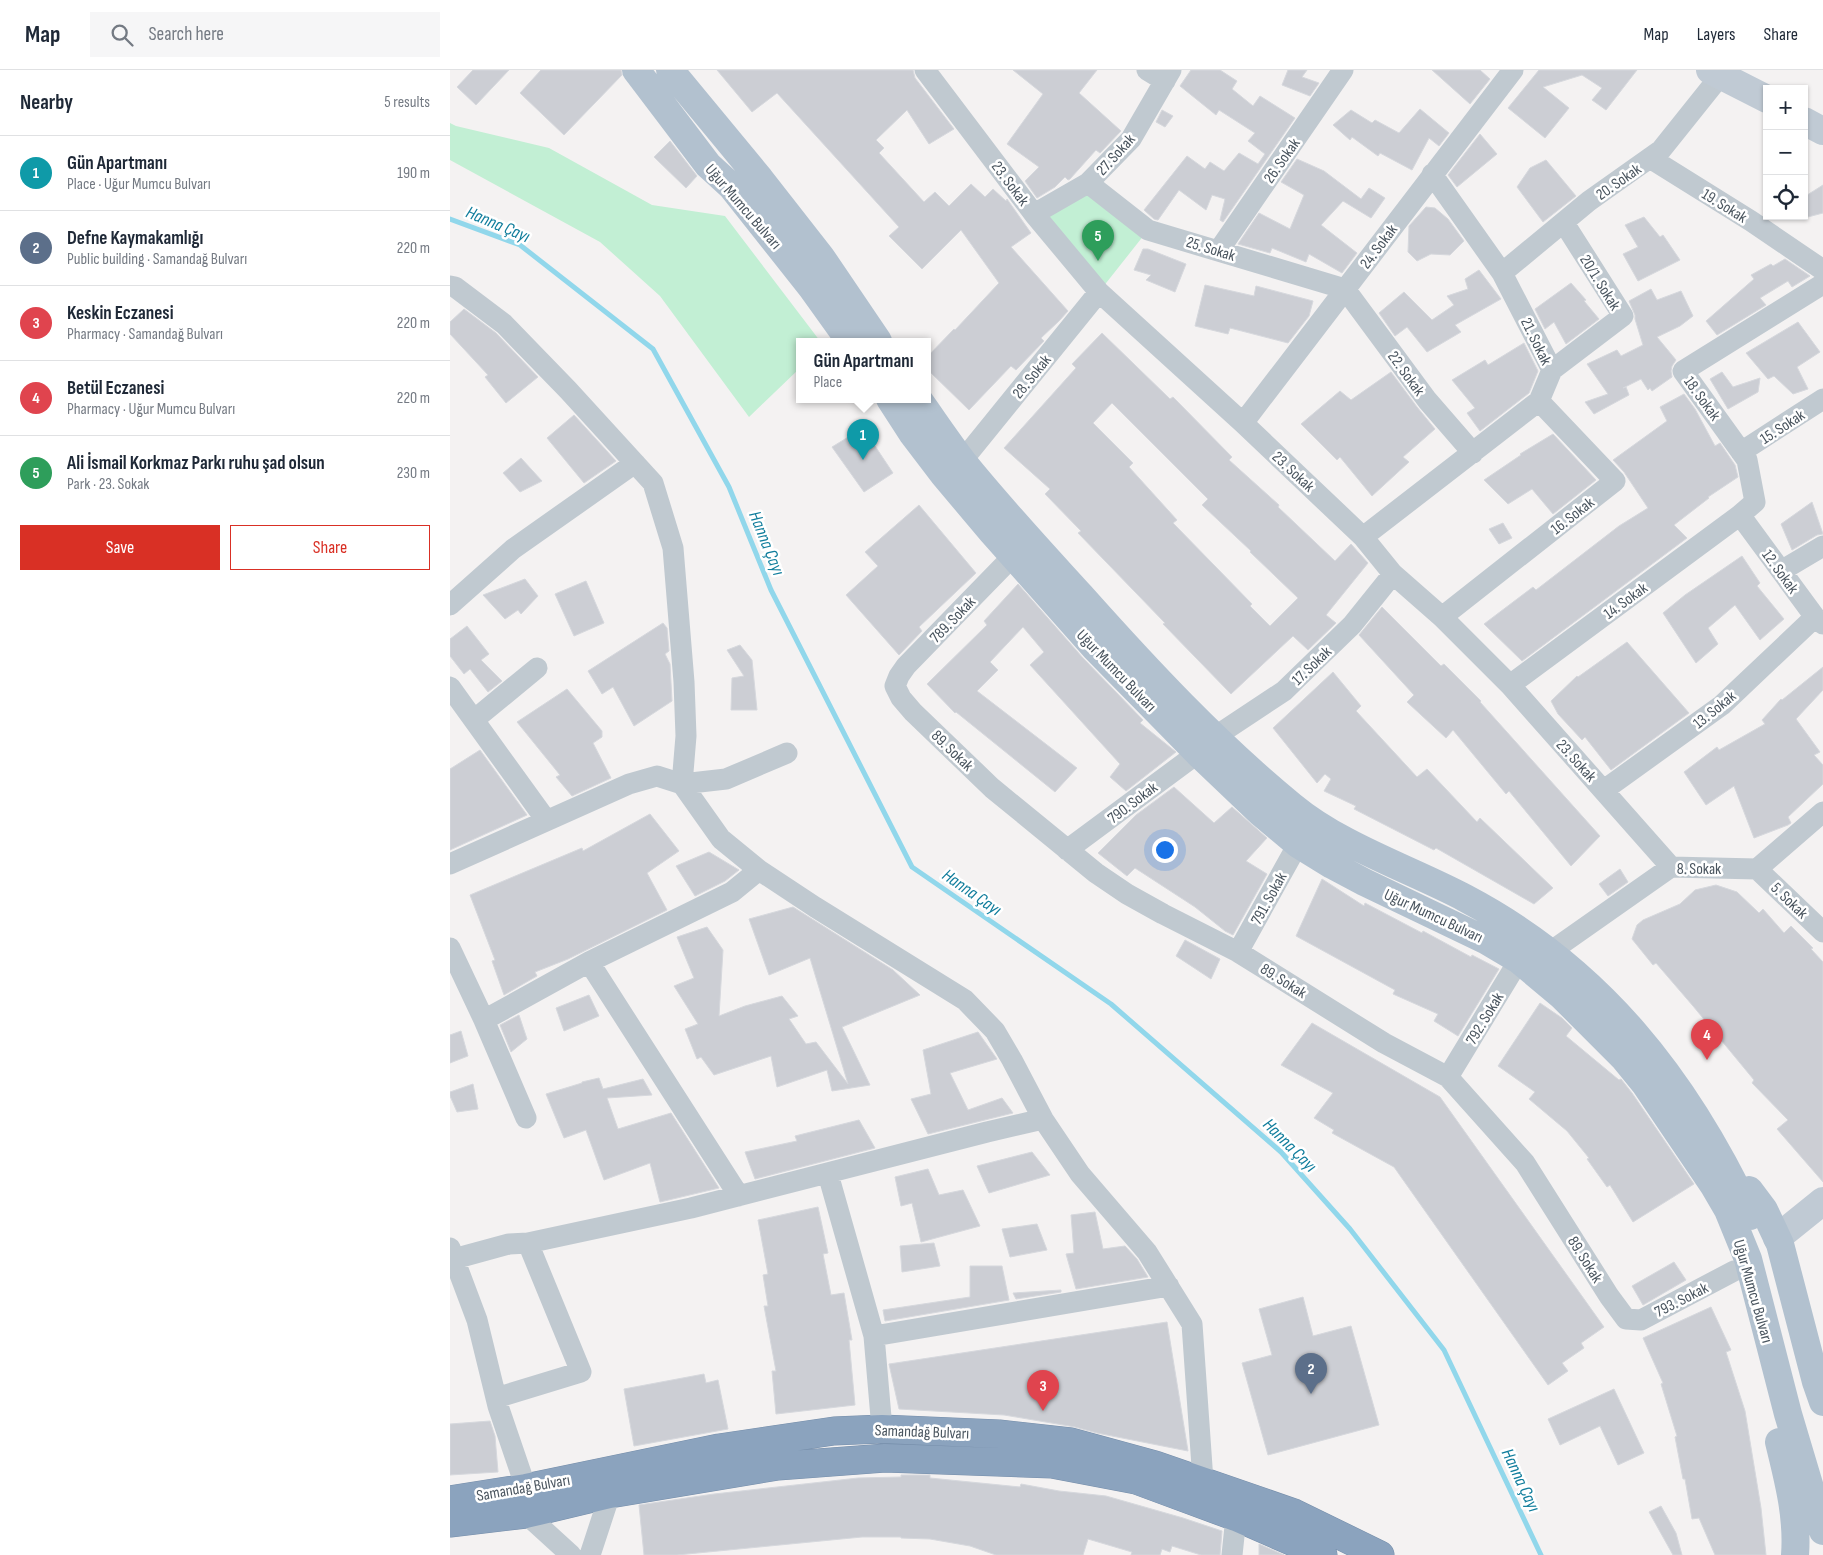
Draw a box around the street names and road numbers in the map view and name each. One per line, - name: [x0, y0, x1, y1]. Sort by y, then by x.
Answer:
- street label: 27. Sokak: [1093, 130, 1140, 180]
- street label: 26. Sokak: [1260, 135, 1305, 187]
- street label: 23. Sokak: [987, 158, 1033, 210]
- street label: Uğur Mumcu Bulvarı: [701, 160, 785, 253]
- street label: 20. Sokak: [1593, 160, 1645, 205]
- street label: 19. Sokak: [1698, 185, 1750, 228]
- street label: 24. Sokak: [1356, 221, 1402, 273]
- street label: 25. Sokak: [1184, 233, 1237, 266]
- street label: 20/1. Sokak: [1575, 252, 1624, 314]
- street label: 21. Sokak: [1516, 315, 1555, 368]
- street label: 22. Sokak: [1383, 348, 1428, 400]
- street label: 28. Sokak: [1009, 351, 1056, 403]
- street label: 18. Sokak: [1679, 373, 1724, 425]
- street label: 15. Sokak: [1757, 406, 1809, 449]
- street label: 23. Sokak: [1268, 448, 1318, 496]
- street label: 16. Sokak: [1547, 493, 1598, 539]
- street label: 12. Sokak: [1757, 546, 1802, 598]
- street label: 14. Sokak: [1600, 579, 1652, 624]
- street label: 789. Sokak: [926, 593, 980, 647]
- street label: Uğur Mumcu Bulvarı: [1072, 626, 1160, 716]
- street label: 17. Sokak: [1288, 643, 1336, 690]
- street label: 13. Sokak: [1690, 687, 1740, 733]
- street label: 89. Sokak: [927, 726, 977, 776]
- street label: 23. Sokak: [1552, 736, 1600, 786]
- street label: 790. Sokak: [1104, 778, 1162, 828]
- street label: 8. Sokak: [1677, 860, 1721, 879]
- street label: 791. Sokak: [1247, 869, 1291, 928]
- street label: 5. Sokak: [1767, 879, 1811, 923]
- street label: Uğur Mumcu Bulvarı: [1381, 885, 1486, 948]
- street label: 89. Sokak: [1256, 960, 1310, 1003]
- street label: 792. Sokak: [1462, 989, 1508, 1048]
- street label: 89. Sokak: [1563, 1233, 1606, 1287]
- street label: Uğur Mumcu Bulvarı: [1729, 1238, 1776, 1345]
- street label: 793. Sokak: [1652, 1279, 1712, 1322]
- street label: Samandağ Bulvarı: [874, 1421, 970, 1444]
- street label: Samandağ Bulvarı: [475, 1471, 571, 1506]

